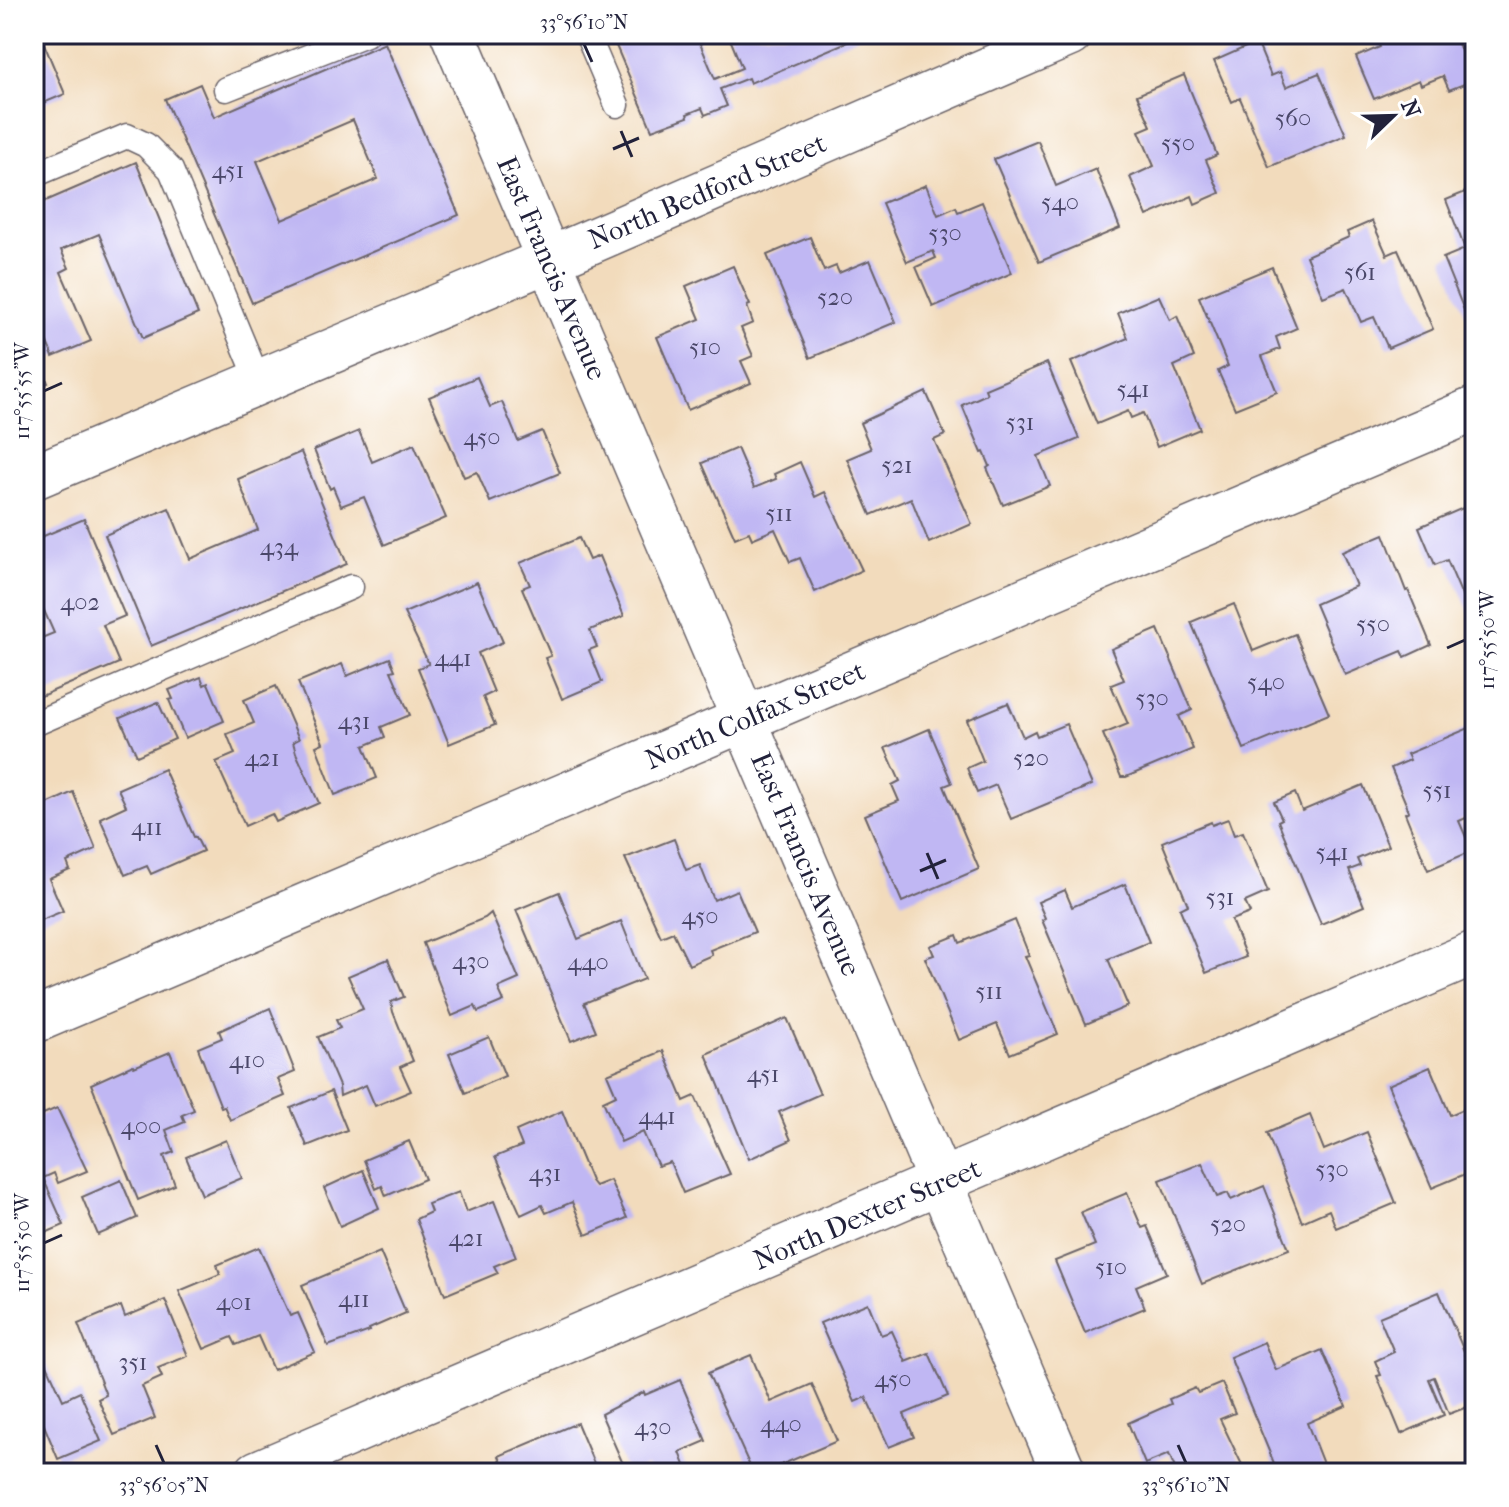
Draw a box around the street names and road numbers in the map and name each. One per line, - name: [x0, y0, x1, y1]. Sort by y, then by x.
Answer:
- street label: North Bedford Street: [583, 126, 831, 256]
- street label: East Francis Avenue: [490, 151, 614, 385]
- street label: North Colfax Street: [640, 654, 870, 776]
- street label: East Francis Avenue: [744, 747, 868, 981]
- street label: North Dexter Street: [748, 1151, 986, 1277]

